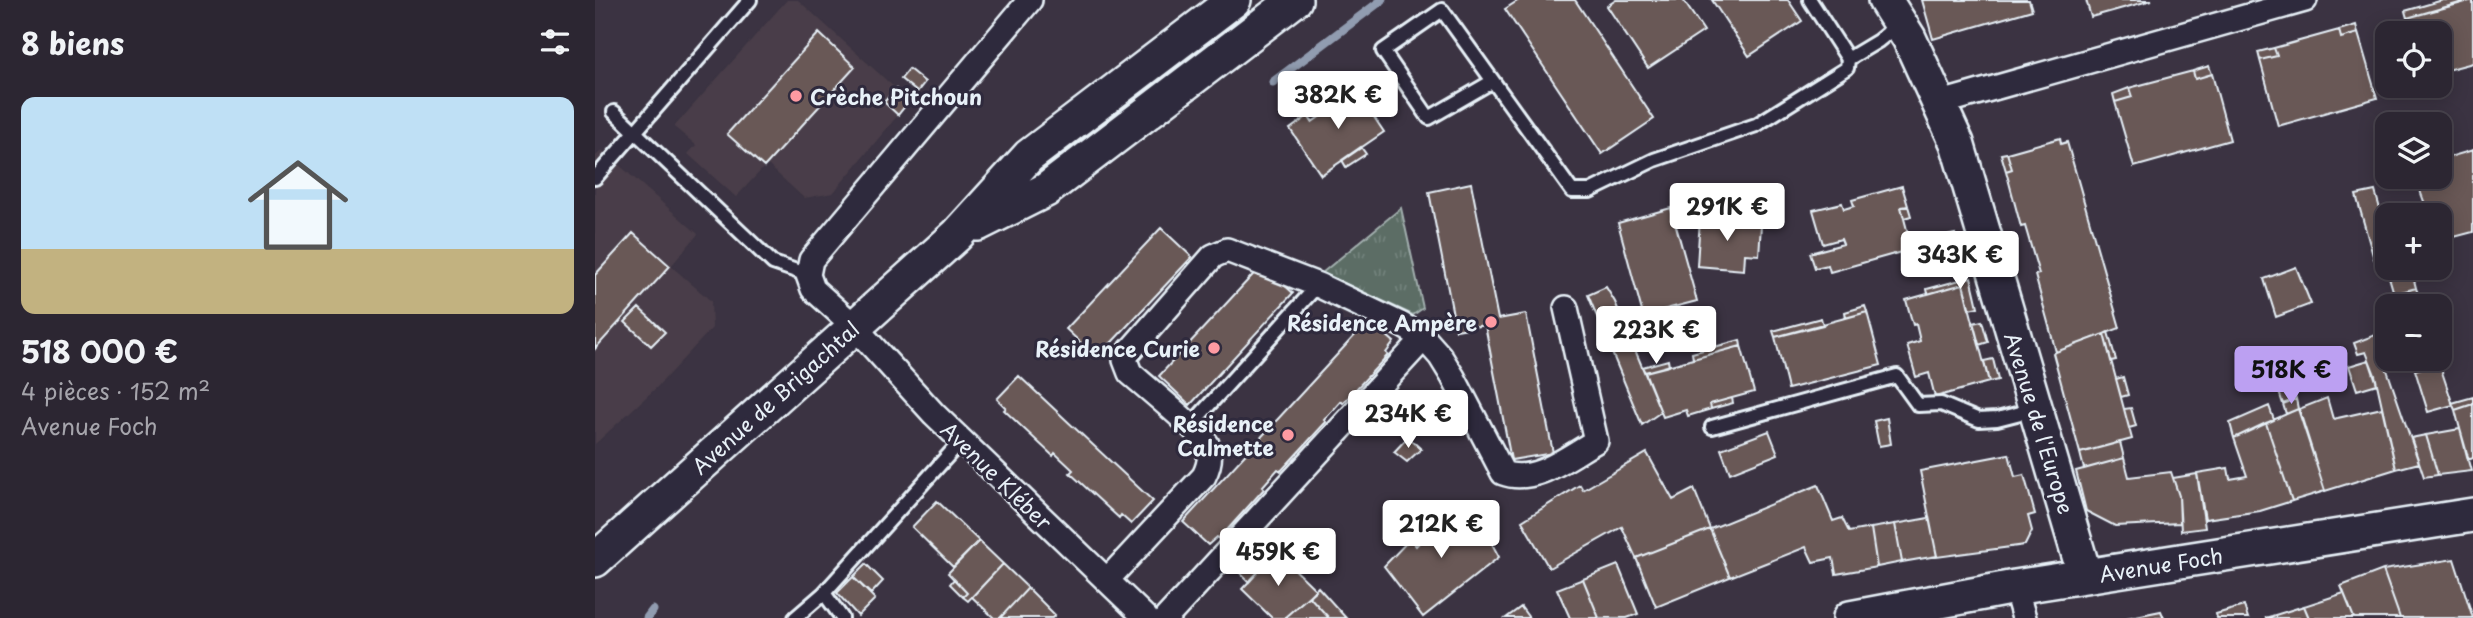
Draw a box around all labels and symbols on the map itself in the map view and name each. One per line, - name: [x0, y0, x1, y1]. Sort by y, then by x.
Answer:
- pin: 382K €: [1281, 72, 1395, 131]
- place label: Crèche Pitchoun: [810, 80, 982, 112]
- marker: Crèche Pitchoun: [788, 88, 804, 104]
- pin: 291K €: [1670, 184, 1784, 243]
- pin: 343K €: [1903, 232, 2017, 291]
- place label: Résidence Ampère: [1287, 306, 1477, 338]
- pin: 223K €: [1599, 306, 1713, 366]
- street label: Avenue de Brigachtal: [684, 313, 866, 481]
- marker: Résidence Ampère: [1483, 314, 1499, 330]
- street label: Avenue de l'Europe: [1997, 328, 2083, 518]
- place label: Résidence Curie: [1035, 332, 1200, 364]
- marker: Résidence Curie: [1206, 340, 1222, 356]
- pin: 518K €: [2234, 346, 2348, 406]
- pin: 234K €: [1351, 391, 1465, 450]
- place label: Résidence Calmette: [1173, 407, 1274, 463]
- street label: Avenue Kléber: [934, 413, 1060, 537]
- marker: Résidence Calmette: [1280, 427, 1296, 443]
- pin: 212K €: [1384, 500, 1498, 560]
- pin: 459K €: [1221, 528, 1335, 588]
- street label: Avenue Foch: [2097, 538, 2225, 590]

